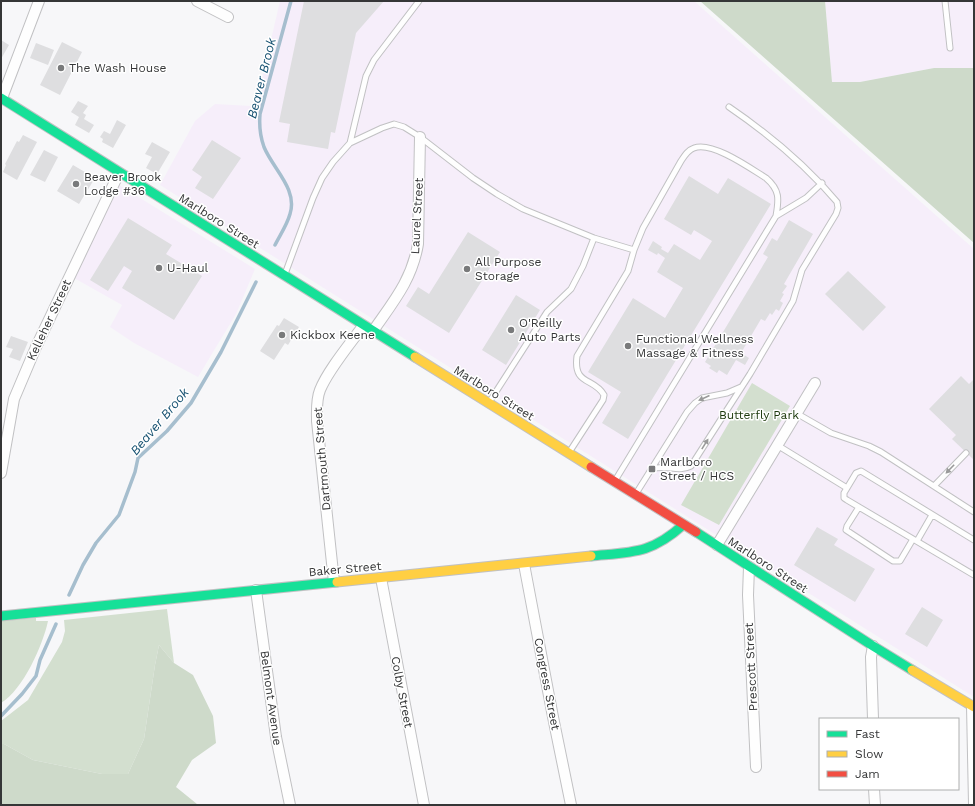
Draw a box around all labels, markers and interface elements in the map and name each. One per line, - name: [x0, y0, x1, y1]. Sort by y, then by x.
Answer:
- water label: Beaver Brook: [244, 35, 279, 120]
- place label: The Wash House: [69, 61, 166, 75]
- marker: The Wash House: [56, 63, 66, 73]
- place label: Beaver Brook Lodge #36: [84, 170, 161, 198]
- street label: Laurel Street: [408, 177, 426, 255]
- marker: Beaver Brook Lodge #36: [71, 179, 81, 189]
- street label: Marlboro Street: [176, 191, 262, 251]
- place label: All Purpose Storage: [475, 255, 542, 283]
- place label: U-Haul: [167, 261, 209, 275]
- marker: U-Haul: [154, 263, 164, 273]
- marker: All Purpose Storage: [462, 264, 472, 274]
- street label: Kelleher Street: [24, 277, 74, 363]
- place label: O'Reilly Auto Parts: [519, 316, 581, 344]
- marker: O'Reilly Auto Parts: [506, 325, 516, 335]
- place label: Kickbox Keene: [290, 328, 375, 342]
- marker: Kickbox Keene: [277, 330, 287, 340]
- place label: Functional Wellness Massage & Fitness: [636, 332, 753, 360]
- marker: Functional Wellness Massage & Fitness: [623, 341, 633, 351]
- street label: Marlboro Street: [451, 363, 537, 423]
- water label: Beaver Brook: [127, 384, 192, 458]
- one-way arrow: [698, 395, 710, 401]
- street label: Dartmouth Street: [311, 407, 333, 511]
- park label: Butterfly Park: [719, 408, 799, 422]
- one-way arrow: [701, 439, 709, 449]
- place label: Marlboro Street / HCS: [660, 455, 734, 483]
- marker: Marlboro Street / HCS: [647, 464, 657, 474]
- one-way arrow: [945, 464, 954, 474]
- street label: Marlboro Street: [725, 534, 811, 596]
- street label: Baker Street: [308, 559, 382, 579]
- street label: Prescott Street: [742, 622, 760, 712]
- street label: Congress Street: [531, 637, 563, 731]
- street label: Belmont Avenue: [257, 650, 285, 746]
- street label: Colby Street: [388, 655, 416, 729]
- legend: [819, 718, 959, 790]
- text: Fast: [855, 727, 880, 741]
- text: Slow: [855, 747, 883, 761]
- text: Jam: [855, 767, 880, 781]

